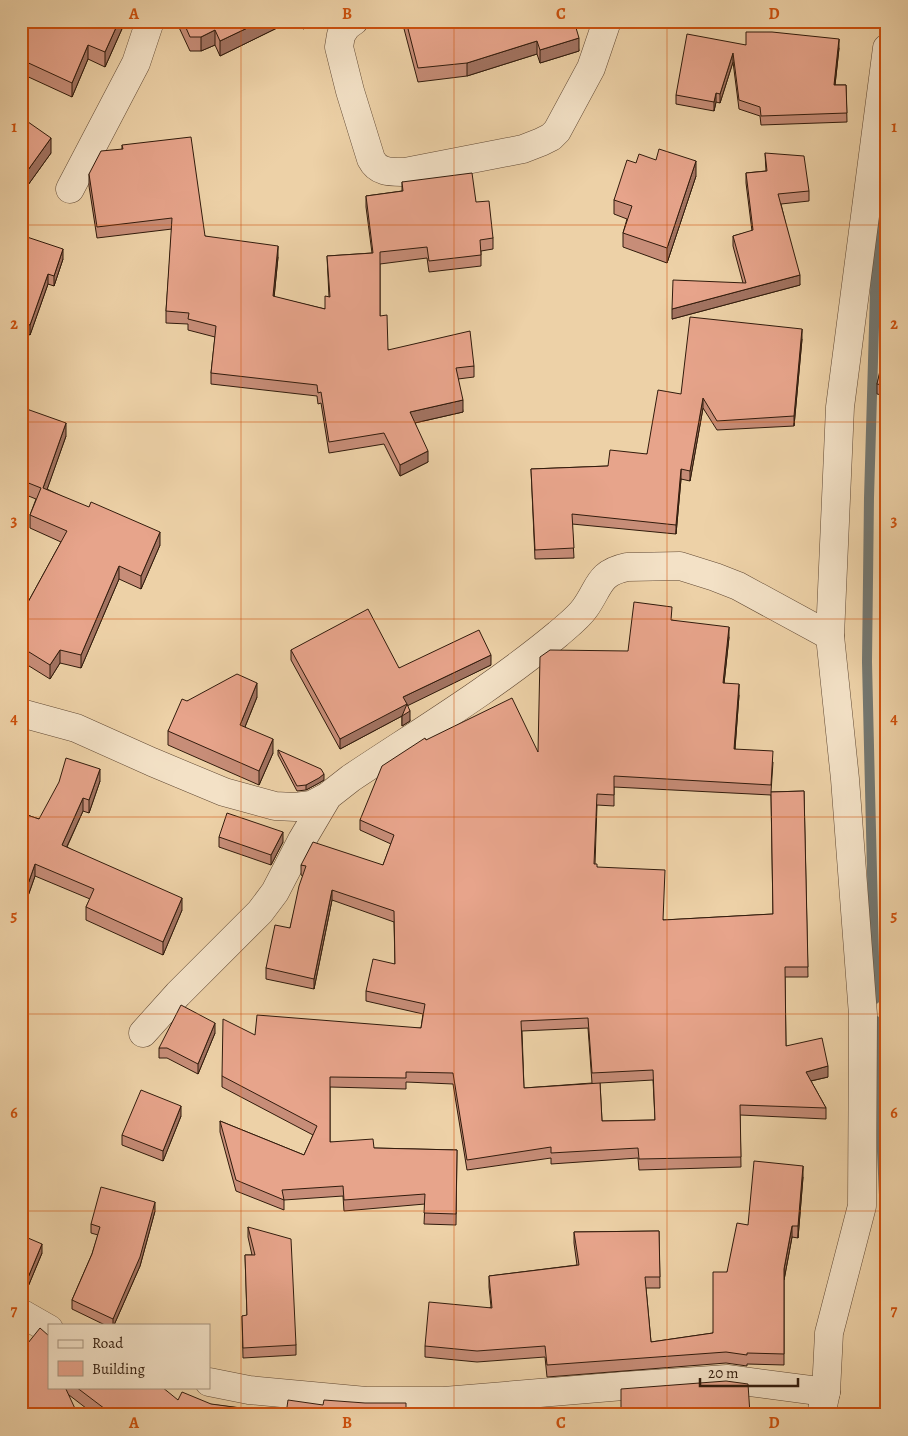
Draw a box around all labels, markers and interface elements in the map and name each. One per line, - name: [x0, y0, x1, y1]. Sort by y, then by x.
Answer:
- text: A: [128, 3, 140, 25]
- text: B: [342, 3, 352, 25]
- text: C: [556, 3, 566, 25]
- text: D: [768, 3, 780, 25]
- text: 1: [11, 116, 17, 138]
- text: 1: [891, 116, 897, 138]
- text: 2: [10, 313, 18, 335]
- text: 2: [890, 313, 898, 335]
- text: 3: [11, 510, 18, 532]
- text: 3: [891, 510, 898, 532]
- text: 4: [10, 708, 18, 730]
- text: 4: [890, 708, 898, 730]
- text: 5: [11, 905, 18, 927]
- text: 5: [891, 905, 898, 927]
- text: 6: [10, 1102, 18, 1124]
- text: 6: [890, 1102, 898, 1124]
- text: 7: [11, 1300, 18, 1322]
- text: 7: [891, 1300, 898, 1322]
- legend: [48, 1324, 210, 1388]
- text: Road: [92, 1333, 124, 1353]
- scale bar: [700, 1356, 798, 1388]
- text: Building: [92, 1359, 145, 1379]
- text: 20 m: [708, 1363, 739, 1383]
- text: A: [128, 1412, 140, 1434]
- text: B: [342, 1412, 352, 1434]
- text: C: [556, 1412, 566, 1434]
- text: D: [768, 1412, 780, 1434]

